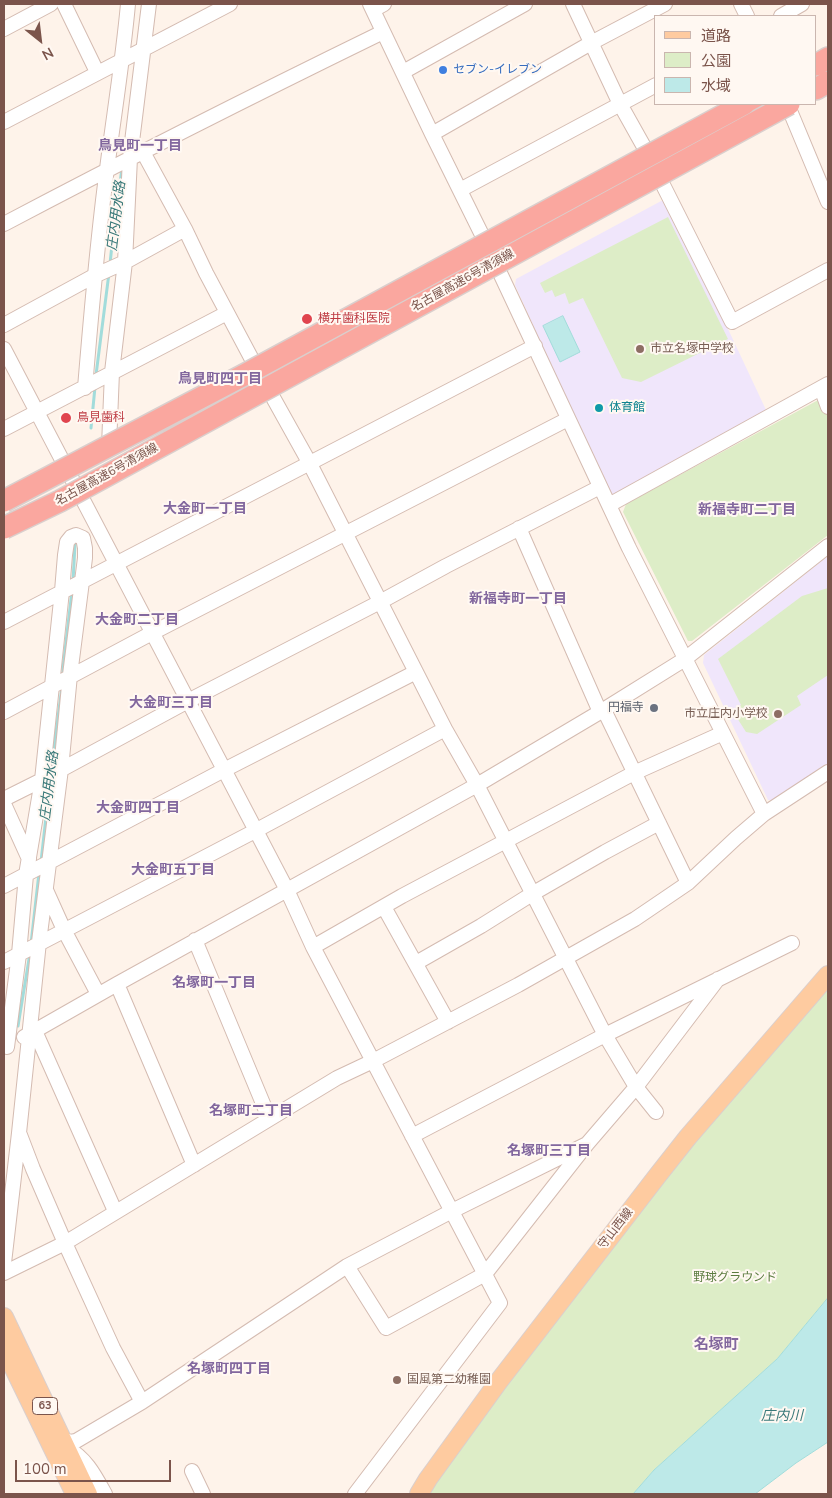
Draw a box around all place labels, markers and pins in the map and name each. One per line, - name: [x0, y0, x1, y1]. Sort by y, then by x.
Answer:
- place label: セブン-イレブン: [453, 63, 542, 77]
- marker: セブン-イレブン: [437, 64, 449, 76]
- marker: 横井歯科医院: [300, 312, 314, 326]
- place label: 横井歯科医院: [318, 312, 390, 326]
- place label: 市立名塚中学校: [650, 342, 734, 356]
- marker: 市立名塚中学校: [634, 343, 646, 355]
- place label: 体育館: [609, 401, 645, 415]
- marker: 体育館: [593, 402, 605, 414]
- marker: 鳥見歯科: [59, 411, 73, 425]
- place label: 鳥見歯科: [77, 411, 125, 425]
- place label: 円福寺: [608, 701, 644, 715]
- marker: 円福寺: [648, 702, 660, 714]
- place label: 市立庄内小学校: [684, 707, 768, 721]
- marker: 市立庄内小学校: [772, 708, 784, 720]
- place label: 国風第二幼稚園: [407, 1373, 491, 1387]
- marker: 国風第二幼稚園: [391, 1374, 403, 1386]

